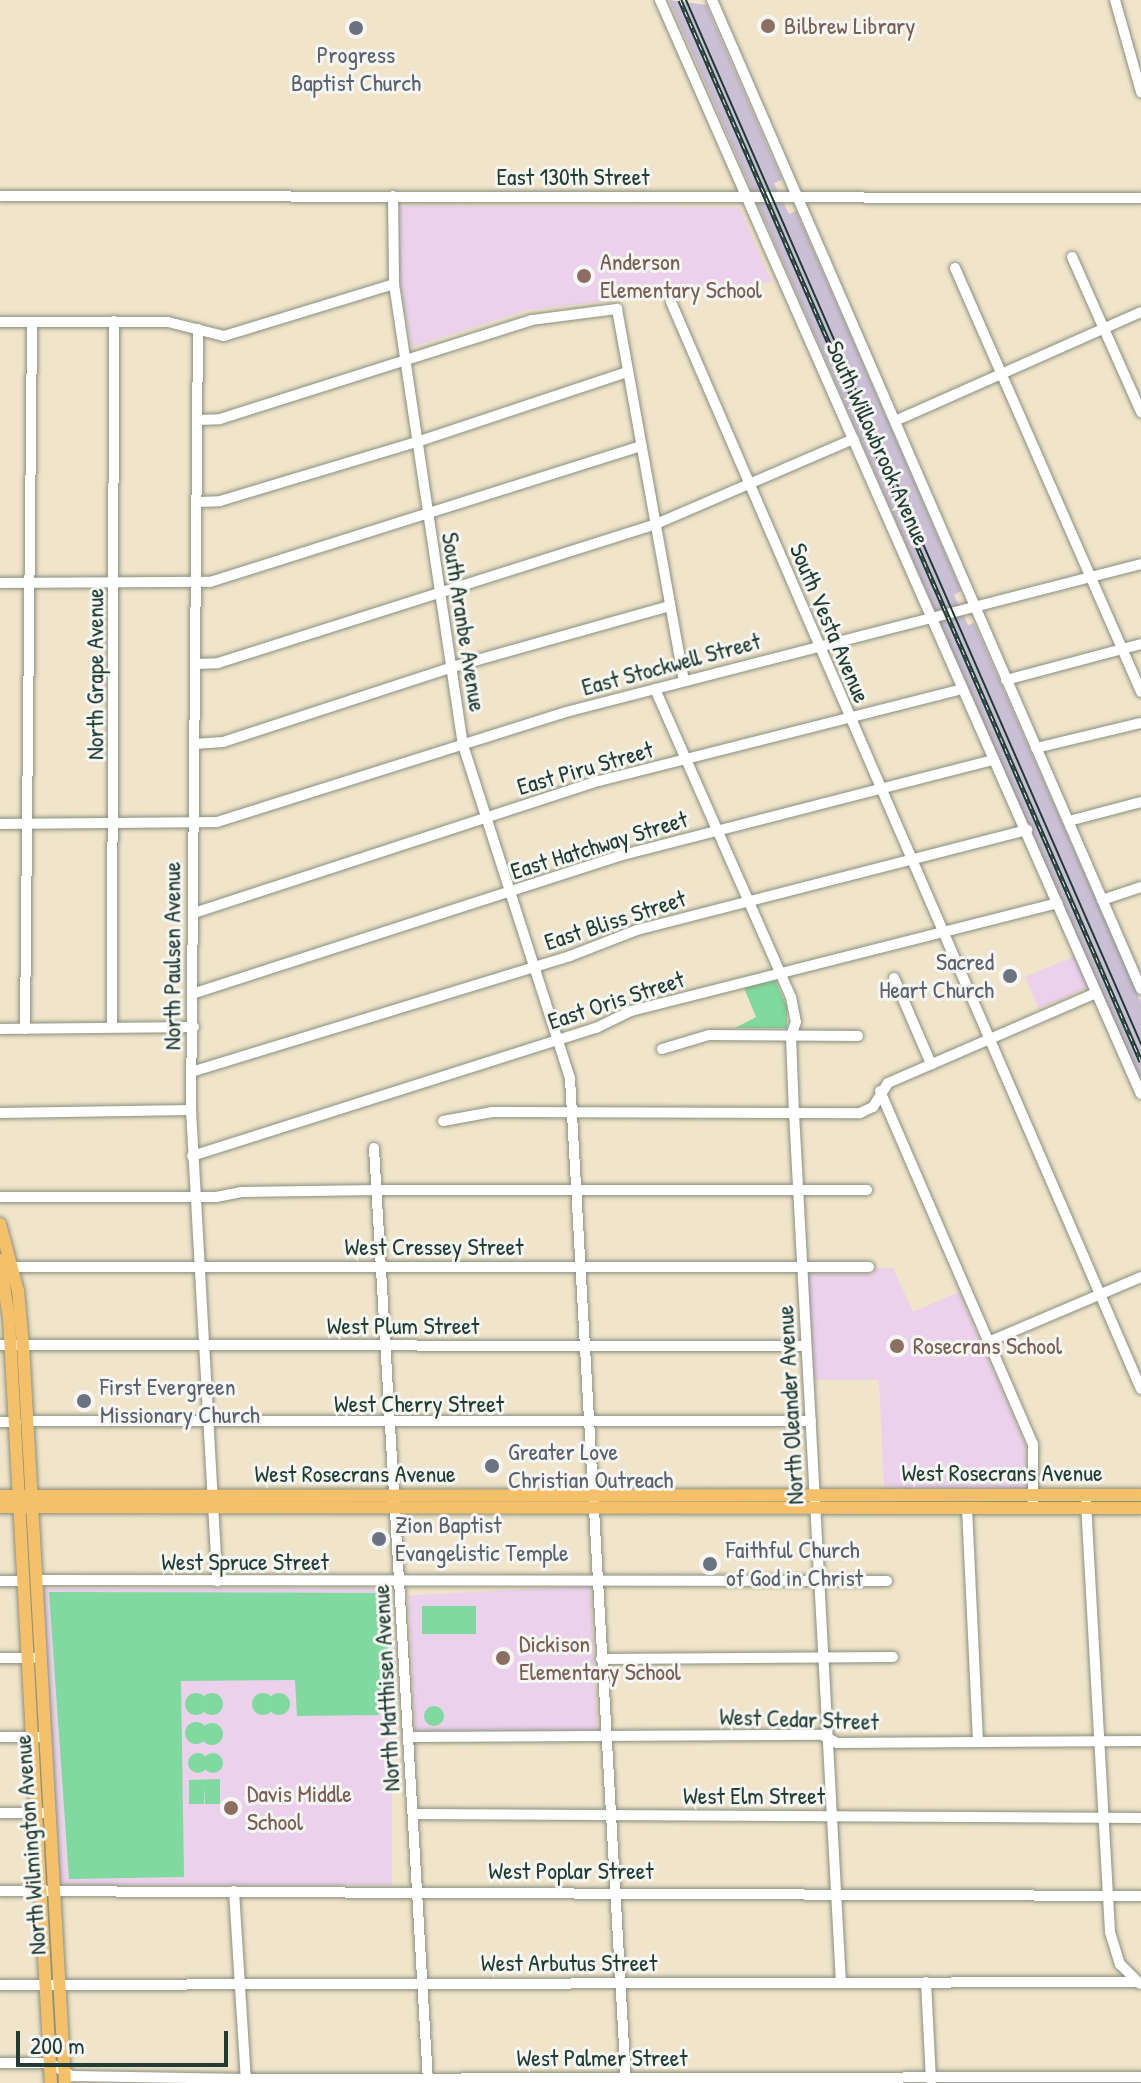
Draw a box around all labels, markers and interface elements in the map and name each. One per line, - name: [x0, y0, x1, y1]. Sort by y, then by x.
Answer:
- place label: Bilbrew Library: [784, 12, 915, 40]
- marker: Bilbrew Library: [759, 17, 777, 35]
- marker: Progress Baptist Church: [347, 19, 365, 37]
- place label: Progress Baptist Church: [291, 41, 421, 97]
- street label: East 130th Street: [497, 163, 649, 191]
- place label: Anderson Elementary School: [600, 248, 762, 304]
- marker: Anderson Elementary School: [575, 267, 593, 285]
- street label: South Willowbrook Avenue: [820, 337, 936, 549]
- street label: South Aranbe Avenue: [436, 530, 492, 714]
- street label: South Vesta Avenue: [783, 539, 877, 707]
- street label: North Grape Avenue: [81, 588, 109, 760]
- street label: East Stockwell Street: [579, 626, 763, 702]
- street label: East Piru Street: [514, 735, 656, 801]
- street label: East Hatchway Street: [507, 804, 691, 886]
- street label: North Paulsen Avenue: [158, 862, 186, 1050]
- street label: East Bliss Street: [541, 884, 689, 956]
- place label: Sacred Heart Church: [879, 948, 994, 1004]
- street label: East Oris Street: [544, 964, 688, 1036]
- marker: Sacred Heart Church: [1001, 967, 1019, 985]
- street label: West Cressey Street: [345, 1233, 523, 1261]
- street label: North Oleander Avenue: [770, 1305, 810, 1505]
- street label: West Plum Street: [327, 1312, 479, 1340]
- place label: Rosecrans School: [913, 1332, 1062, 1360]
- marker: Rosecrans School: [888, 1337, 906, 1355]
- place label: First Evergreen Missionary Church: [100, 1373, 260, 1429]
- street label: West Cherry Street: [334, 1390, 504, 1418]
- marker: First Evergreen Missionary Church: [75, 1392, 93, 1410]
- place label: Greater Love Christian Outreach: [508, 1438, 673, 1494]
- marker: Greater Love Christian Outreach: [483, 1457, 501, 1475]
- street label: West Rosecrans Avenue: [901, 1459, 1103, 1487]
- street label: West Rosecrans Avenue: [254, 1460, 456, 1488]
- place label: Zion Baptist Evangelistic Temple: [395, 1511, 568, 1567]
- marker: Zion Baptist Evangelistic Temple: [370, 1530, 388, 1548]
- place label: Faithful Church of God in Christ: [726, 1536, 863, 1592]
- street label: West Spruce Street: [161, 1548, 329, 1576]
- marker: Faithful Church of God in Christ: [701, 1555, 719, 1573]
- street label: North Matthisen Avenue: [366, 1584, 406, 1792]
- place label: Dickison Elementary School: [519, 1630, 681, 1686]
- marker: Dickison Elementary School: [494, 1649, 512, 1667]
- street label: West Cedar Street: [719, 1702, 879, 1736]
- street label: North Wilmington Avenue: [8, 1734, 52, 1956]
- place label: Davis Middle School: [247, 1780, 352, 1836]
- street label: West Elm Street: [683, 1782, 825, 1810]
- marker: Davis Middle School: [222, 1799, 240, 1817]
- street label: West Poplar Street: [488, 1857, 654, 1885]
- street label: West Arbutus Street: [481, 1949, 657, 1977]
- scale bar: [20, 2015, 232, 2065]
- text: 200 m: [30, 2029, 85, 2061]
- street label: West Palmer Street: [516, 2044, 688, 2072]

